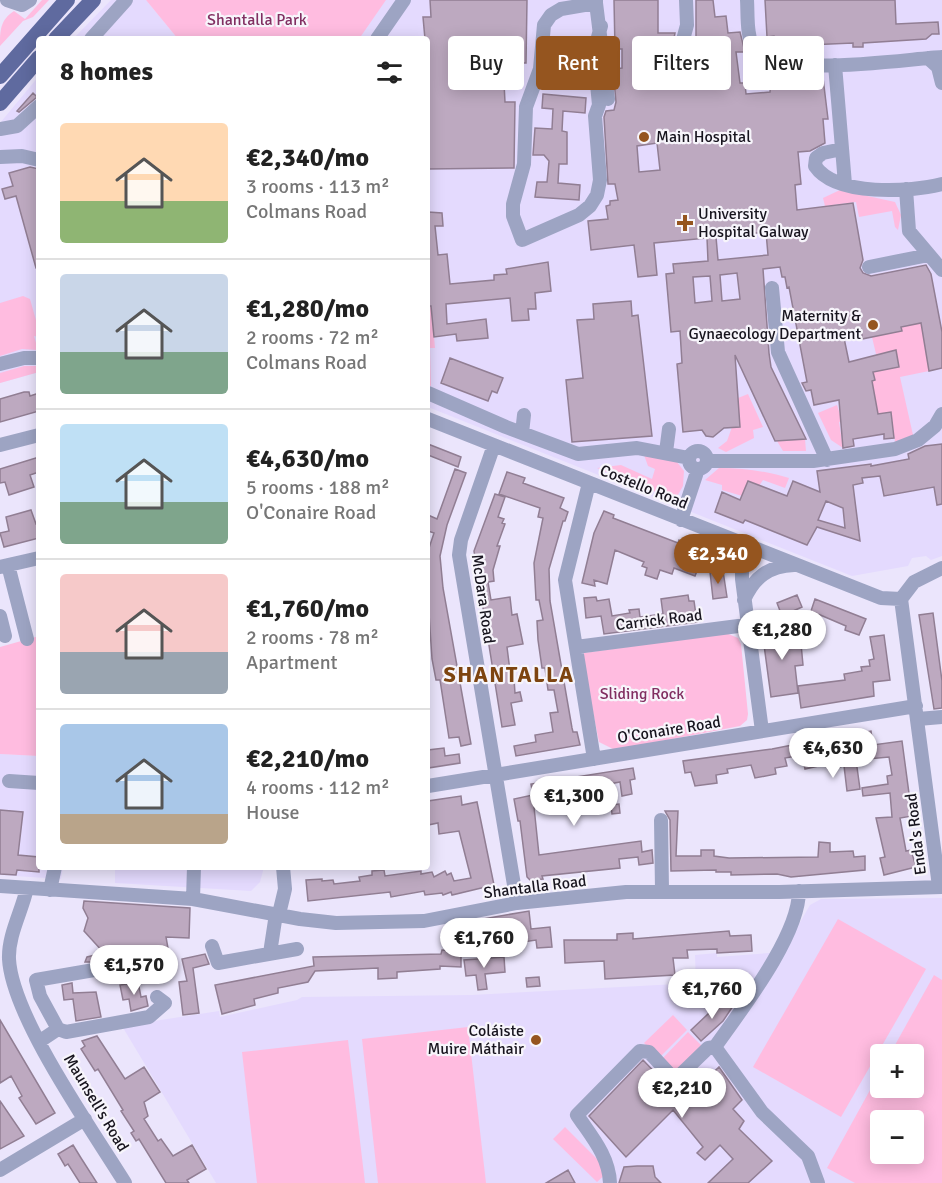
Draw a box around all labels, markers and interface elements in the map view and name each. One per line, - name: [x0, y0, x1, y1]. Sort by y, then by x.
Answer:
- park label: Shantalla Park: [207, 10, 307, 30]
- chip: Buy: [448, 36, 524, 90]
- chip: Rent: [536, 36, 620, 90]
- chip: Filters: [632, 36, 731, 90]
- chip: New: [743, 36, 824, 90]
- text: 8 homes: [60, 56, 153, 88]
- icon: filters: [373, 56, 406, 89]
- place label: Main Hospital: [656, 127, 751, 147]
- marker: Main Hospital: [637, 130, 651, 144]
- text: €2,340/mo: [246, 142, 369, 174]
- icon: home: [108, 147, 180, 219]
- text: 3 rooms · 113 m²: [246, 174, 390, 199]
- text: Colmans Road: [246, 199, 367, 224]
- place label: University Hospital Galway: [698, 204, 809, 242]
- marker: University Hospital Galway: [676, 214, 694, 232]
- text: €1,280/mo: [246, 293, 369, 325]
- icon: home: [108, 298, 180, 370]
- place label: Maternity & Gynaecology Department: [689, 306, 861, 344]
- marker: Maternity & Gynaecology Department: [866, 318, 880, 332]
- text: 2 rooms · 72 m²: [246, 325, 379, 350]
- text: Colmans Road: [246, 350, 367, 375]
- text: €4,630/mo: [246, 443, 369, 475]
- icon: home: [108, 448, 180, 520]
- street label: Costello Road: [597, 460, 691, 514]
- text: 5 rooms · 188 m²: [246, 475, 390, 500]
- text: O'Conaire Road: [246, 500, 376, 525]
- pin: €2,340: [669, 534, 767, 585]
- text: €2,340: [688, 541, 748, 566]
- street label: McDara Road: [467, 553, 499, 645]
- text: €1,760/mo: [246, 593, 369, 625]
- icon: home: [108, 598, 180, 670]
- street label: Carrick Road: [614, 605, 704, 635]
- pin: €1,280: [733, 610, 831, 661]
- text: €1,280: [752, 617, 812, 642]
- text: 2 rooms · 78 m²: [246, 625, 379, 650]
- text: Apartment: [246, 650, 338, 675]
- district label: SHANTALLA: [443, 661, 575, 688]
- park label: Sliding Rock: [600, 684, 684, 704]
- street label: O'Conaire Road: [616, 712, 722, 748]
- pin: €4,630: [784, 728, 882, 779]
- text: €4,630: [803, 735, 863, 760]
- text: €2,210/mo: [246, 743, 369, 775]
- icon: home: [108, 748, 180, 820]
- text: 4 rooms · 112 m²: [246, 775, 390, 800]
- pin: €1,300: [525, 776, 623, 827]
- text: €1,300: [544, 783, 604, 808]
- street label: Enda's Road: [901, 792, 931, 876]
- text: House: [246, 800, 300, 825]
- street label: Shantalla Road: [483, 871, 587, 903]
- pin: €1,760: [435, 918, 533, 969]
- text: €1,760: [454, 925, 514, 950]
- pin: €1,570: [85, 945, 183, 996]
- text: €1,570: [104, 952, 164, 977]
- pin: €1,760: [663, 969, 761, 1020]
- text: €1,760: [682, 976, 742, 1001]
- place label: Coláiste Muire Máthair: [427, 1021, 524, 1059]
- marker: Coláiste Muire Máthair: [529, 1033, 543, 1047]
- map controls: [870, 1044, 924, 1164]
- button: +: [870, 1044, 924, 1098]
- street label: Maunsell's Road: [59, 1051, 133, 1155]
- pin: €2,210: [633, 1068, 731, 1119]
- text: €2,210: [652, 1075, 712, 1100]
- button: −: [870, 1110, 924, 1164]

